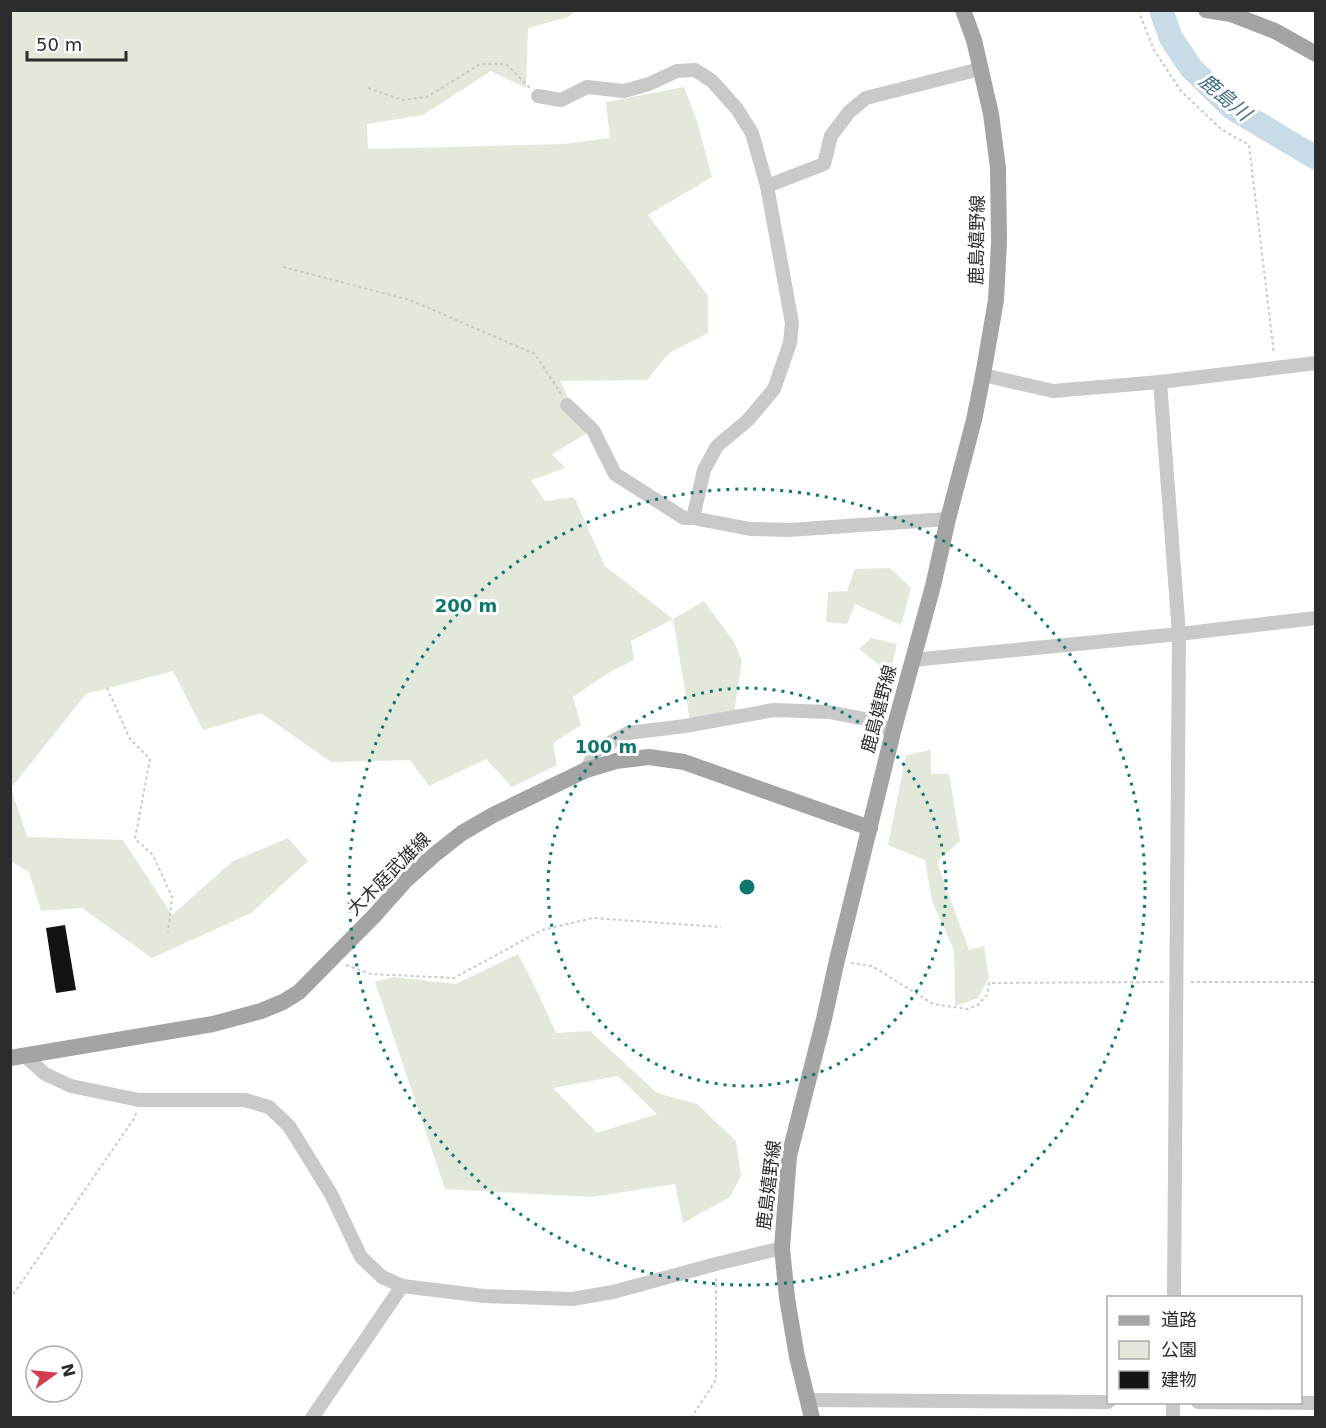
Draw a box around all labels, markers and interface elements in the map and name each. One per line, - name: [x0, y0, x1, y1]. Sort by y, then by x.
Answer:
- scale bar: [27, 24, 126, 62]
- text: 50 m: [36, 34, 82, 55]
- water label: 鹿島川: [1194, 69, 1257, 127]
- street label: 鹿島嬉野線: [965, 195, 988, 285]
- text: 200 m: [435, 595, 497, 616]
- street label: 鹿島嬉野線: [857, 663, 900, 755]
- text: 100 m: [575, 736, 637, 757]
- street label: 大木庭武雄線: [343, 828, 434, 919]
- centre of rings: [737, 877, 757, 897]
- street label: 鹿島嬉野線: [753, 1139, 784, 1231]
- legend: [1107, 1296, 1302, 1404]
- text: 道路: [1161, 1309, 1197, 1330]
- text: 公園: [1161, 1339, 1197, 1360]
- north arrow: [24, 1344, 84, 1404]
- text: N: [57, 1361, 79, 1379]
- text: 建物: [1161, 1369, 1197, 1390]

